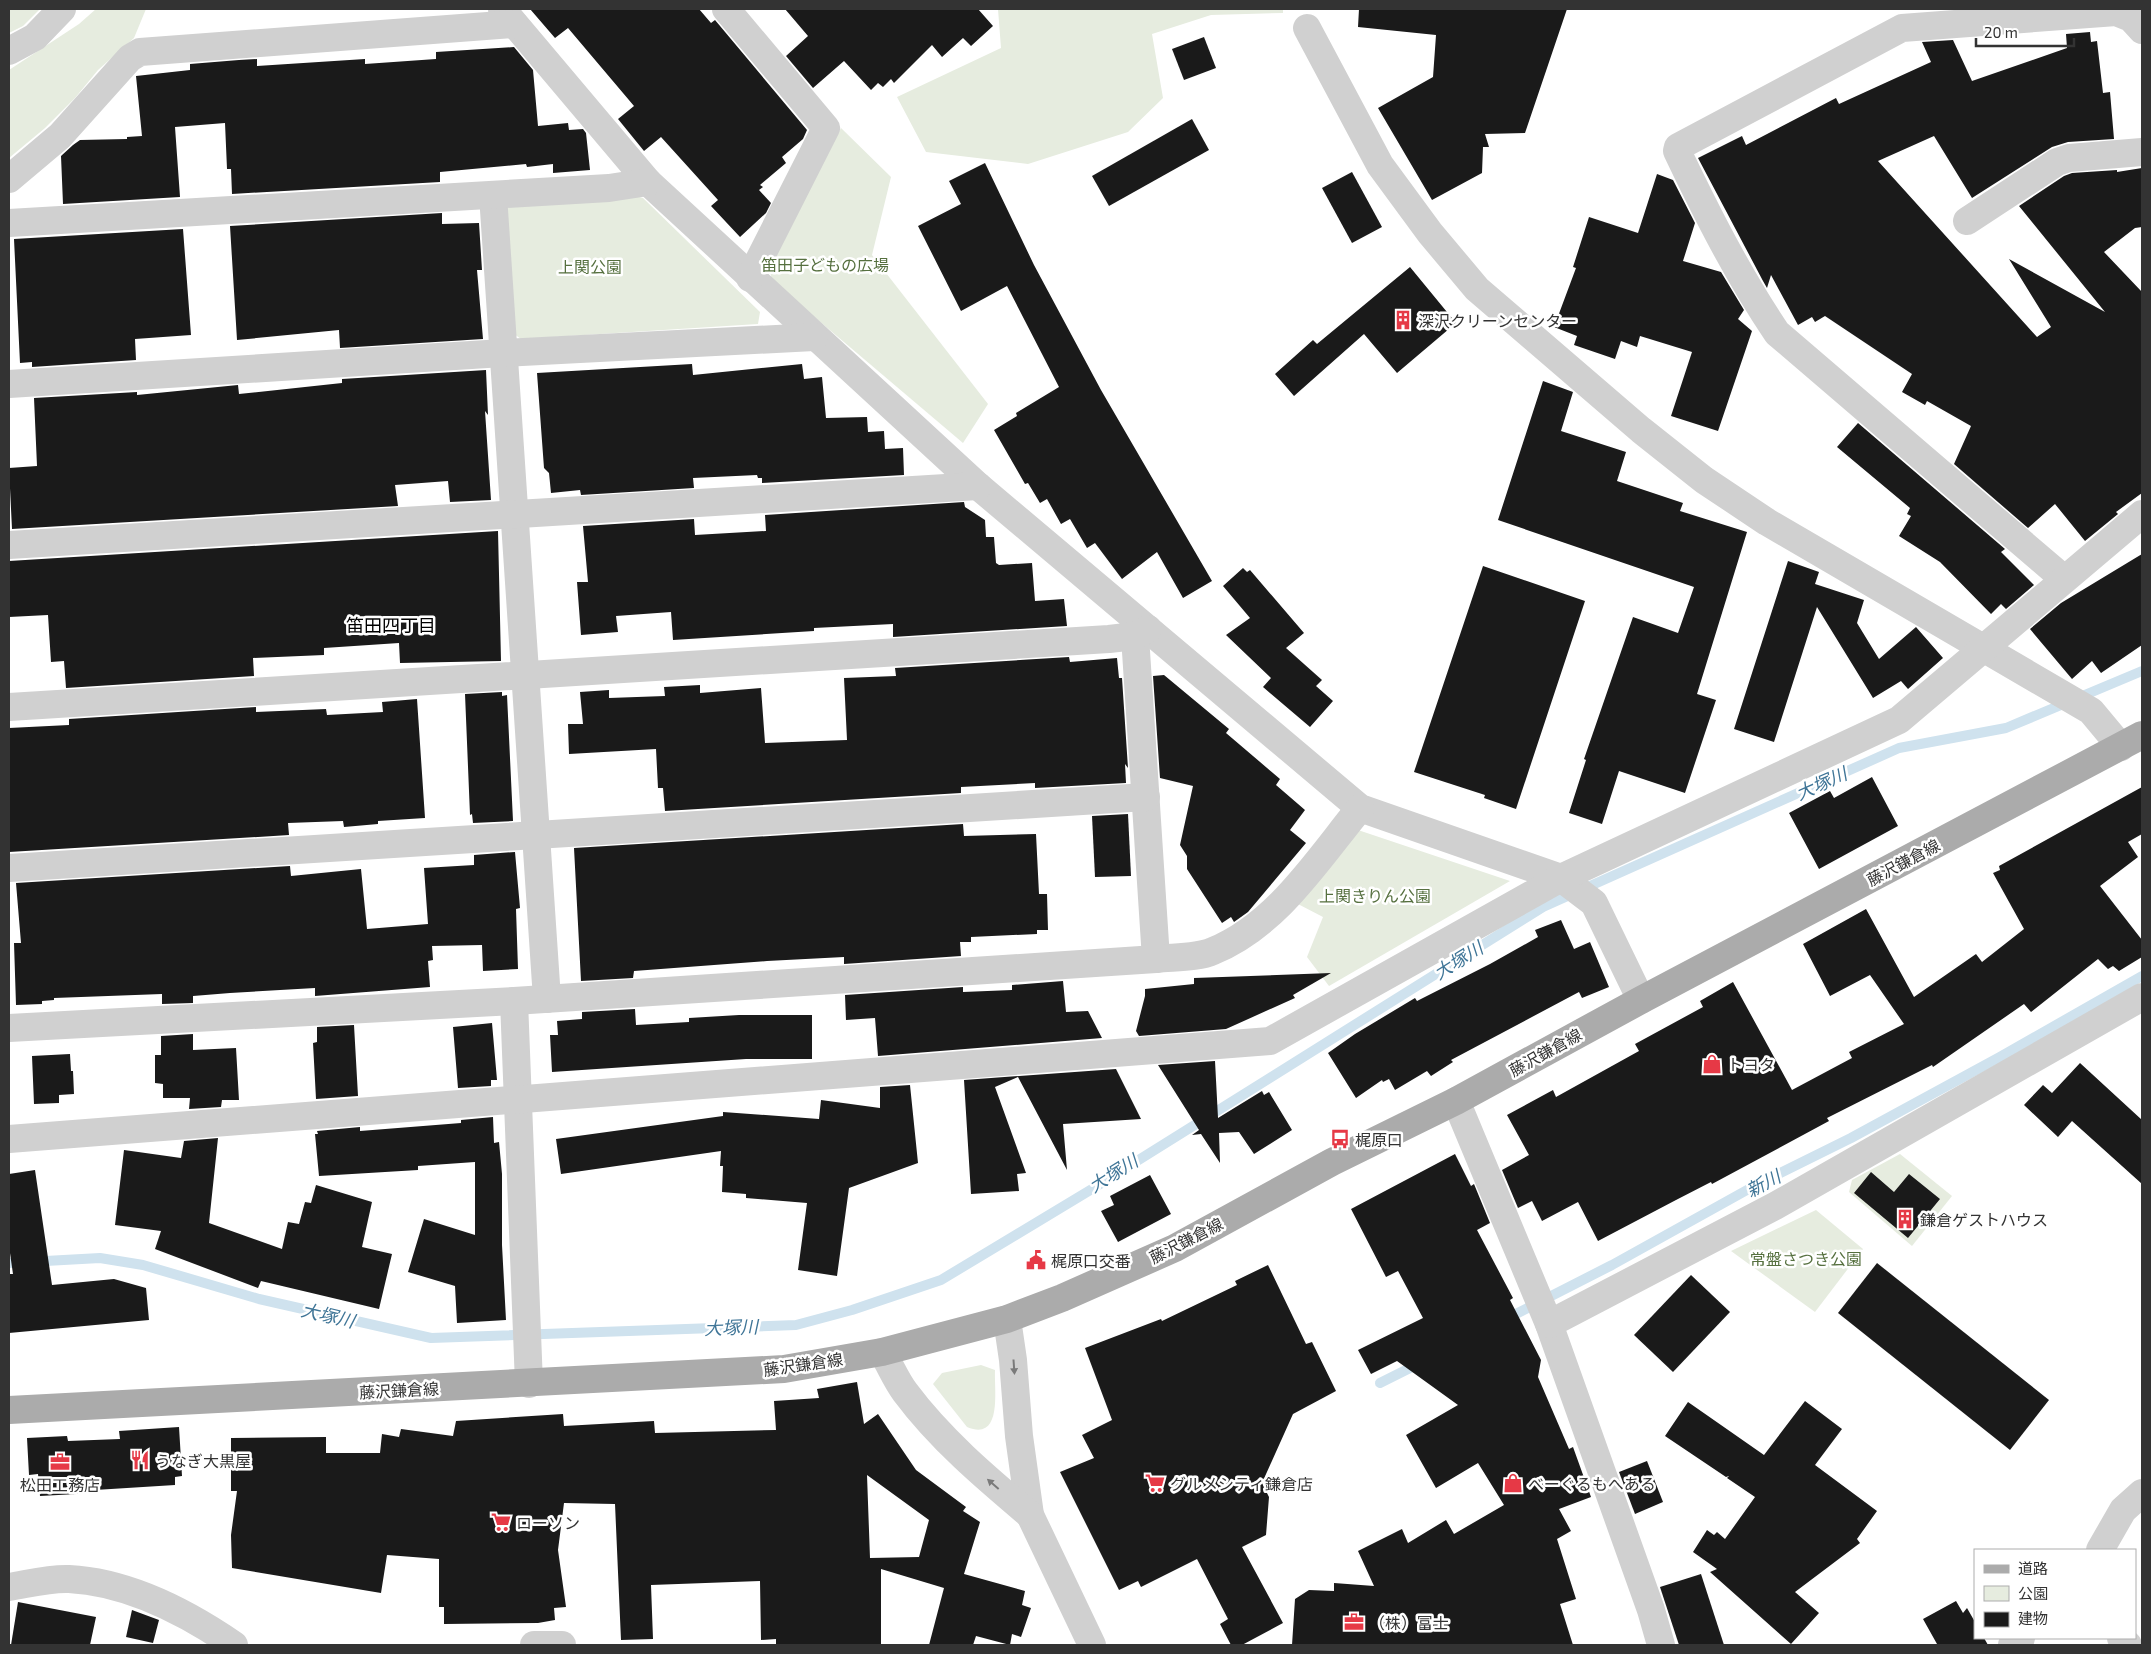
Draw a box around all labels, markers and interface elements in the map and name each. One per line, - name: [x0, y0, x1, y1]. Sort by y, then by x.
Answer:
- scale bar: [1976, 15, 2074, 47]
- text: 20 m: [1984, 23, 2018, 41]
- park label: 笛田子どもの広場: [761, 255, 889, 274]
- park label: 上関公園: [558, 257, 622, 276]
- building icon: 深沢クリーンセンター: [1392, 309, 1414, 331]
- place label: 深沢クリーンセンター: [1418, 311, 1577, 330]
- district label: 笛田四丁目: [346, 614, 436, 636]
- water label: 大塚川: [1792, 761, 1852, 804]
- street label: 藤沢鎌倉線: [1863, 835, 1943, 889]
- park label: 上関きりん公園: [1319, 886, 1431, 905]
- water label: 大塚川: [1429, 935, 1488, 984]
- street label: 藤沢鎌倉線: [1505, 1024, 1585, 1080]
- shop icon: トヨタ: [1701, 1053, 1723, 1075]
- place label: トヨタ: [1727, 1055, 1775, 1074]
- bus stop icon: 梶原口: [1329, 1128, 1351, 1150]
- place label: 梶原口: [1355, 1130, 1403, 1149]
- water label: 大塚川: [1084, 1148, 1143, 1197]
- water label: 新川: [1742, 1164, 1786, 1201]
- building icon: 鎌倉ゲストハウス: [1894, 1208, 1916, 1230]
- place label: 鎌倉ゲストハウス: [1920, 1210, 2048, 1229]
- street label: 藤沢鎌倉線: [1146, 1213, 1226, 1267]
- public building icon: 梶原口交番: [1025, 1249, 1047, 1271]
- park label: 常盤さつき公園: [1750, 1249, 1862, 1268]
- place label: 梶原口交番: [1051, 1251, 1131, 1270]
- water label: 大塚川: [299, 1298, 359, 1332]
- water label: 大塚川: [704, 1315, 760, 1339]
- street label: 藤沢鎌倉線: [762, 1349, 844, 1379]
- one-way arrow: [1010, 1359, 1018, 1375]
- street label: 藤沢鎌倉線: [359, 1378, 439, 1402]
- restaurant icon: うなぎ大黒屋: [129, 1449, 151, 1471]
- office icon: 松田工務店: [49, 1451, 71, 1473]
- place label: うなぎ大黒屋: [155, 1451, 251, 1470]
- supermarket icon: グルメシティ鎌倉店: [1144, 1472, 1166, 1494]
- shop icon: べーぐるもへある: [1502, 1472, 1524, 1494]
- place label: グルメシティ鎌倉店: [1170, 1474, 1313, 1493]
- place label: べーぐるもへある: [1528, 1474, 1656, 1493]
- place label: 松田工務店: [20, 1475, 100, 1494]
- one-way arrow: [986, 1478, 999, 1489]
- supermarket icon: ローソン: [490, 1511, 512, 1533]
- place label: ローソン: [516, 1513, 580, 1532]
- legend: [1974, 1549, 2136, 1639]
- text: 道路: [2018, 1559, 2048, 1577]
- text: 公園: [2018, 1584, 2048, 1602]
- text: 建物: [2018, 1609, 2048, 1627]
- office icon: （株）富士: [1343, 1611, 1365, 1633]
- place label: （株）富士: [1369, 1613, 1449, 1632]

